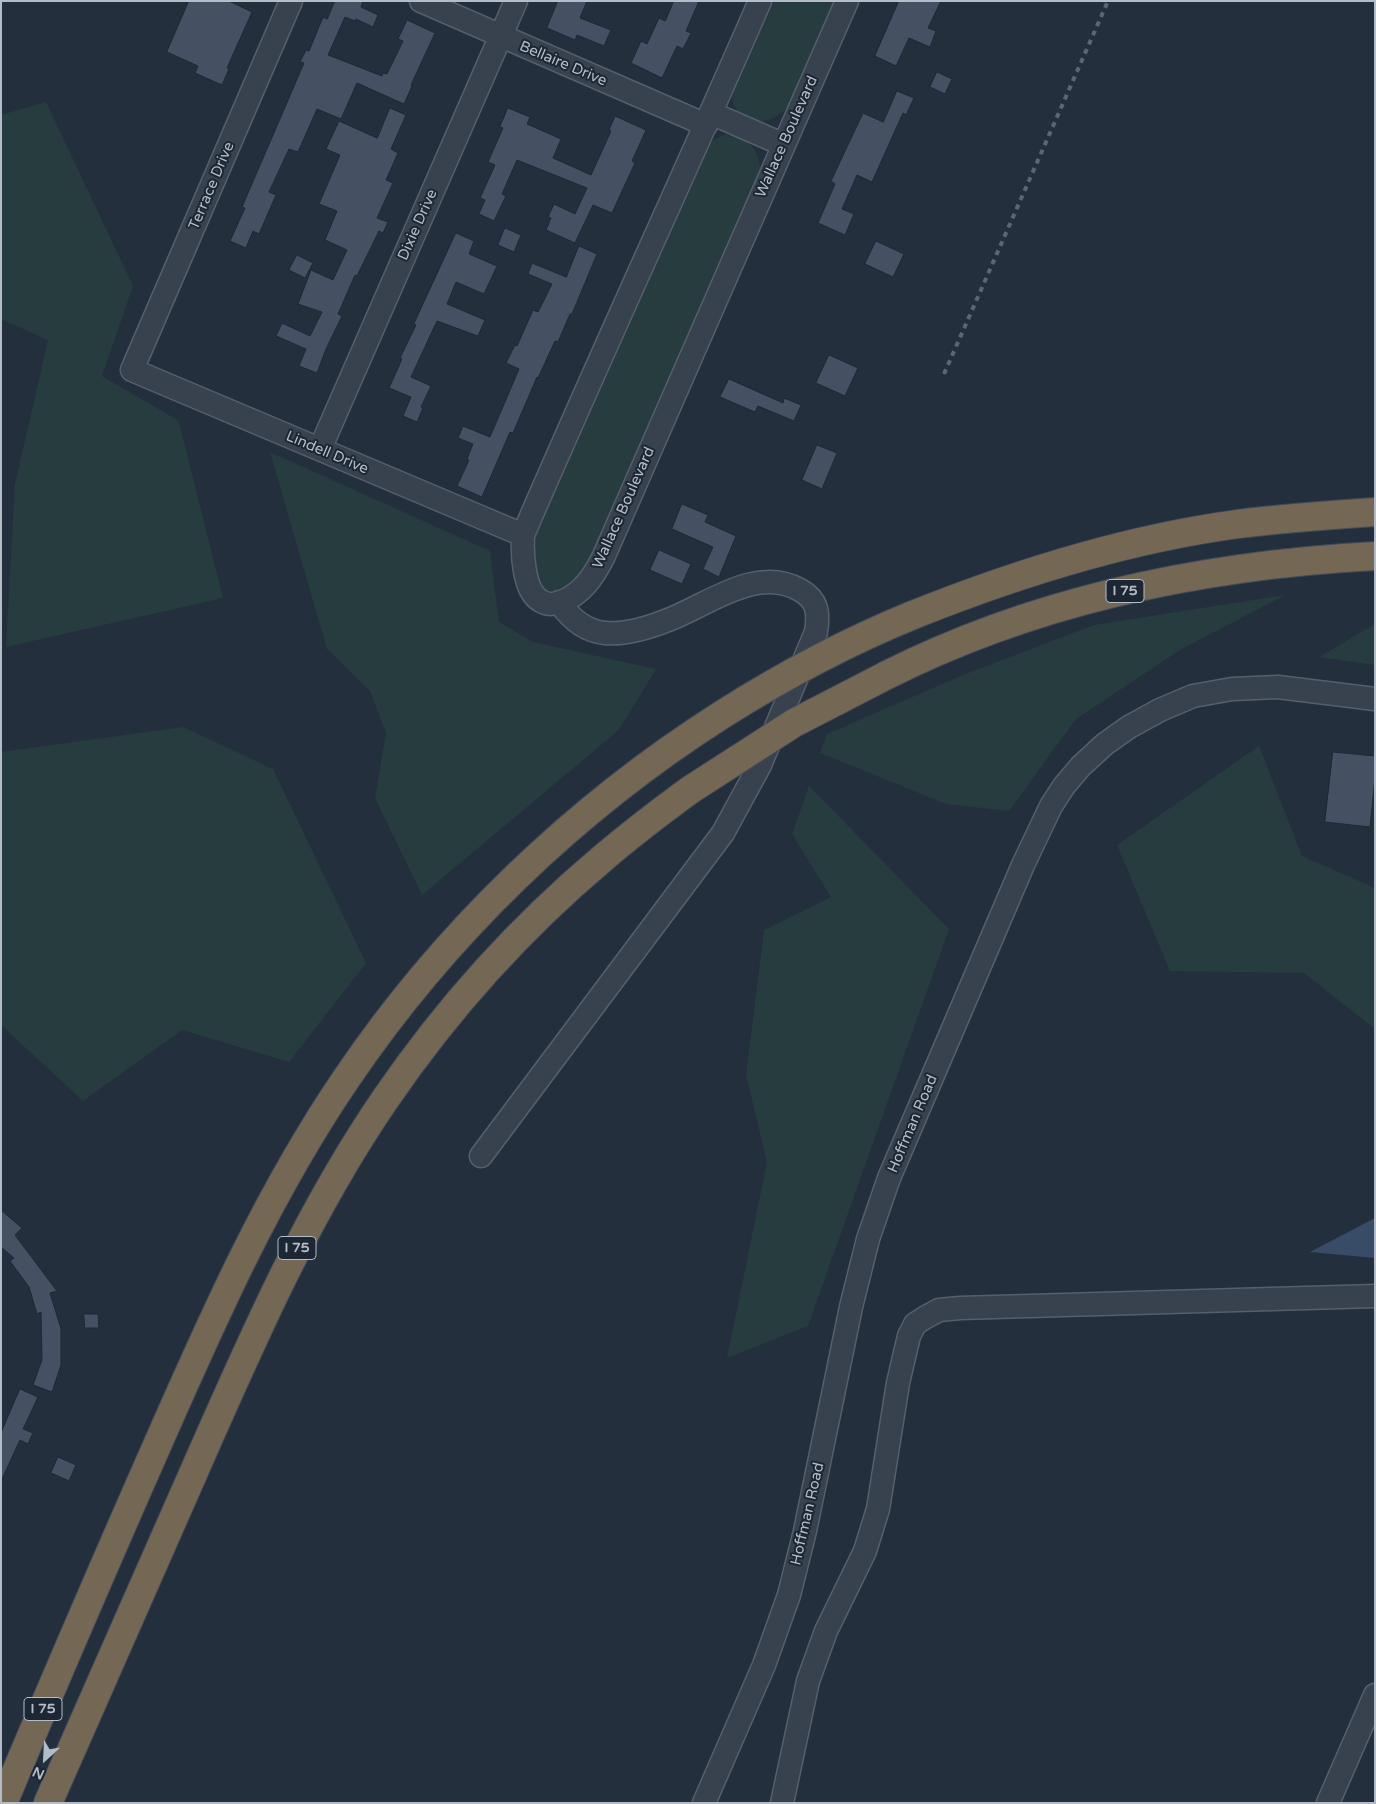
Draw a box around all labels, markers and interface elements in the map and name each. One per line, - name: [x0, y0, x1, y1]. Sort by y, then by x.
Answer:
- street label: Bellaire Drive: [517, 37, 609, 91]
- street label: Wallace Boulevard: [752, 73, 822, 201]
- street label: Terrace Drive: [185, 139, 239, 233]
- street label: Dixie Drive: [394, 187, 442, 263]
- street label: Lindell Drive: [283, 428, 371, 478]
- street label: Wallace Boulevard: [589, 444, 659, 572]
- road number: I 75: [1106, 580, 1144, 602]
- street label: Hoffman Road: [884, 1072, 942, 1176]
- road number: I 75: [278, 1236, 316, 1260]
- street label: Hoffman Road: [787, 1461, 829, 1567]
- road number: I 75: [24, 1698, 62, 1720]
- north arrow: [20, 1734, 70, 1784]
- text: N: [30, 1763, 47, 1783]

